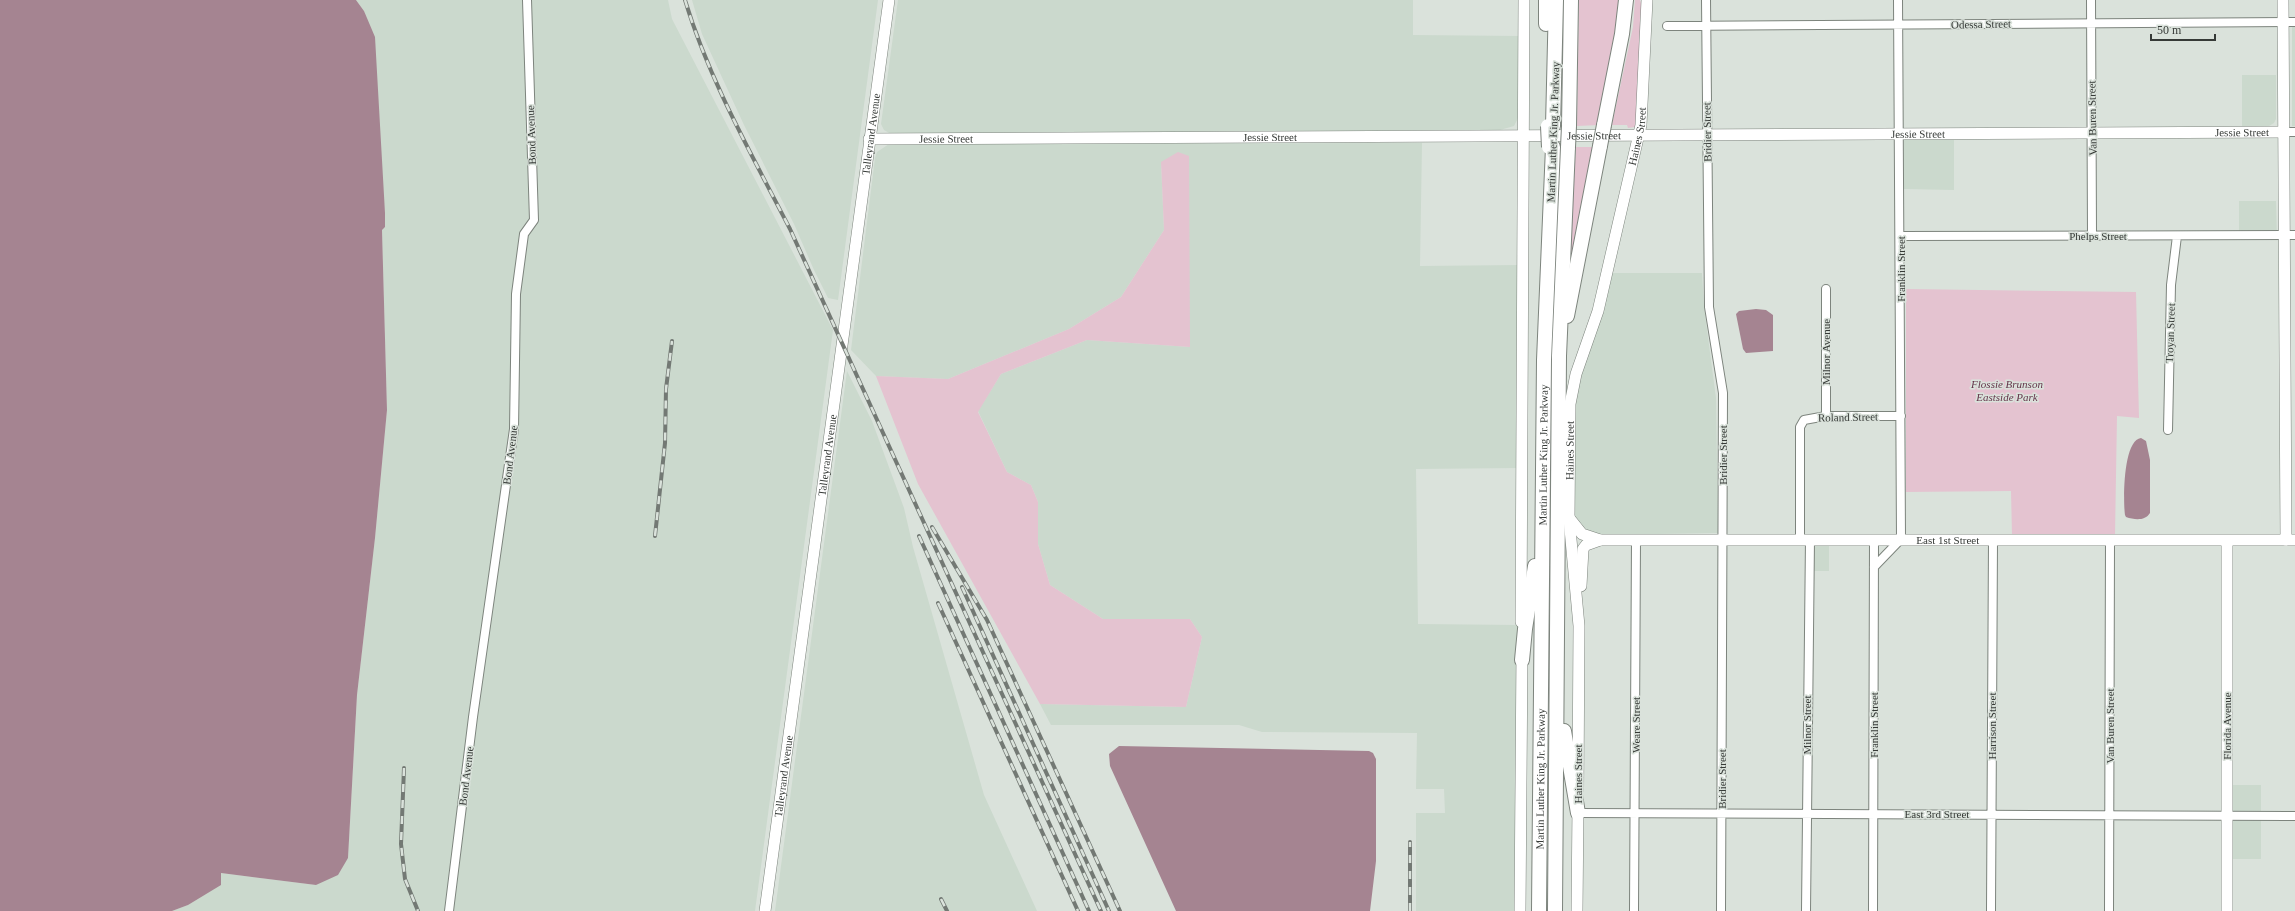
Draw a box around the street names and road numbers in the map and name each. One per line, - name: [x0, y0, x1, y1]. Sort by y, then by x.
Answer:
- street label: Odessa Street: [1951, 17, 2011, 31]
- street label: Martin Luther King Jr. Parkway: [1545, 61, 1561, 203]
- street label: Van Buren Street: [2085, 80, 2099, 156]
- street label: Talleyrand Avenue: [859, 92, 882, 176]
- street label: Bridier Street: [1700, 102, 1714, 162]
- street label: Bond Avenue: [524, 105, 538, 165]
- street label: Haines Street: [1626, 107, 1648, 167]
- street label: Jessie Street: [2215, 126, 2269, 138]
- street label: Jessie Street: [1891, 128, 1945, 140]
- street label: Jessie Street: [1567, 129, 1621, 142]
- street label: Jessie Street: [1243, 131, 1297, 143]
- street label: Jessie Street: [919, 132, 973, 145]
- street label: Phelps Street: [2069, 230, 2127, 242]
- street label: Franklin Street: [1895, 236, 1907, 302]
- street label: Troyan Street: [2163, 303, 2177, 363]
- street label: Milnor Avenue: [1820, 319, 1832, 385]
- street label: Martin Luther King Jr. Parkway: [1536, 384, 1550, 526]
- street label: Roland Street: [1818, 410, 1878, 424]
- street label: Talleyrand Avenue: [816, 413, 839, 497]
- street label: Haines Street: [1563, 421, 1576, 480]
- street label: Bond Avenue: [500, 425, 520, 485]
- street label: Bridier Street: [1717, 425, 1729, 485]
- street label: East 1st Street: [1916, 534, 1979, 546]
- street label: Van Buren Street: [2104, 688, 2116, 764]
- street label: Franklin Street: [1868, 692, 1880, 758]
- street label: Florida Avenue: [2221, 692, 2233, 760]
- street label: Harrison Street: [1986, 693, 1998, 759]
- street label: Milnor Street: [1801, 696, 1813, 754]
- street label: Weare Street: [1630, 697, 1642, 753]
- street label: Martin Luther King Jr. Parkway: [1534, 708, 1547, 850]
- street label: Talleyrand Avenue: [772, 734, 795, 818]
- street label: Haines Street: [1572, 745, 1584, 803]
- street label: Bond Avenue: [456, 746, 476, 806]
- street label: Bridier Street: [1716, 749, 1728, 809]
- street label: East 3rd Street: [1905, 808, 1969, 820]

